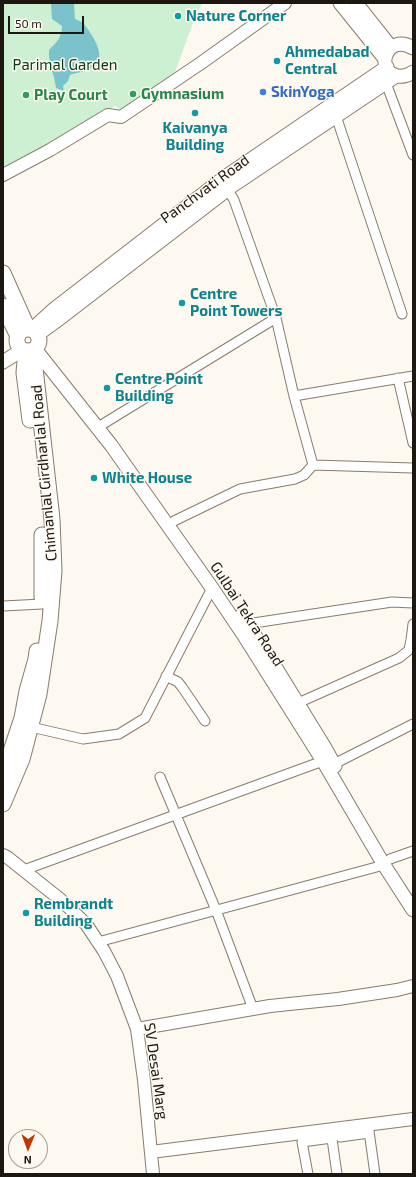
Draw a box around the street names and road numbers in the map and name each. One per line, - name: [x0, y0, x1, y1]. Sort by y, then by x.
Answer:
- street label: Panchvati Road: [157, 151, 253, 227]
- street label: Chimanlal Girdharlal Road: [27, 384, 61, 562]
- street label: Gulbai Tekra Road: [206, 558, 288, 670]
- street label: SV Desai Marg: [140, 1021, 172, 1121]

